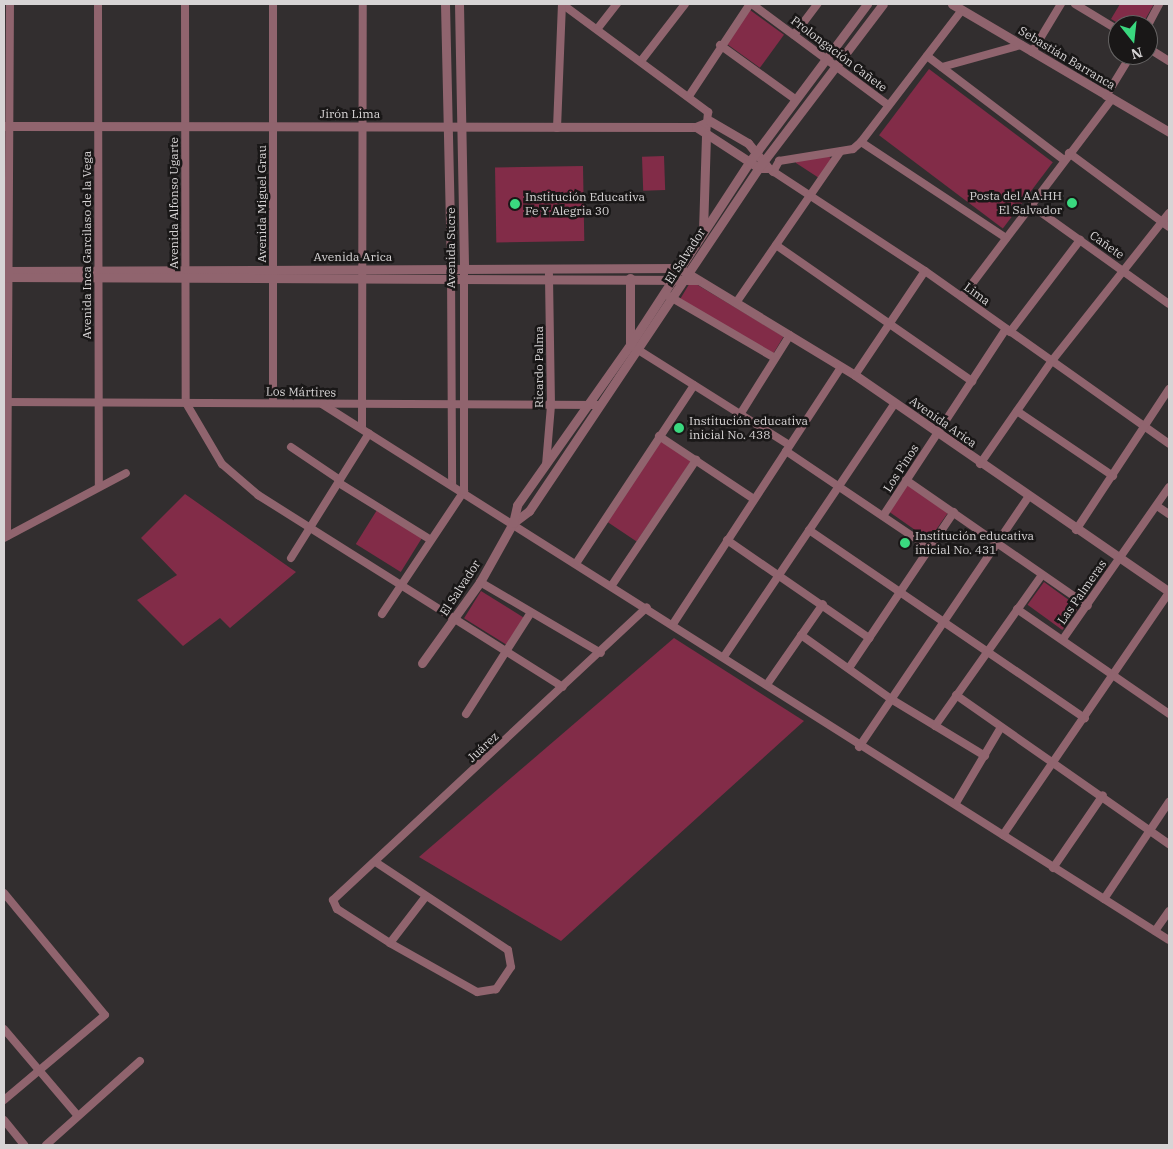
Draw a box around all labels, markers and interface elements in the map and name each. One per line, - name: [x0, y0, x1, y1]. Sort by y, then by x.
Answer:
- street label: Prolongación Cañete: [788, 13, 890, 95]
- north arrow: [1108, 15, 1158, 65]
- street label: Sebastián Barranca: [1016, 23, 1118, 93]
- text: N: [1129, 43, 1145, 64]
- street label: Jirón Lima: [320, 107, 380, 121]
- street label: Avenida Alfonso Ugarte: [167, 137, 181, 269]
- street label: Avenida Miguel Grau: [255, 145, 269, 263]
- street label: Avenida Inca Garcilaso de la Vega: [80, 151, 94, 339]
- place label: Posta del AA.HH El Salvador: [970, 189, 1062, 217]
- place label: Institución Educativa Fe Y Alegria 30: [525, 190, 645, 218]
- marker: Posta del AA.HH El Salvador: [1066, 197, 1078, 209]
- marker: Institución Educativa Fe Y Alegria 30: [509, 198, 521, 210]
- street label: Avenida Sucre: [444, 207, 458, 289]
- street label: El Salvador: [662, 225, 708, 287]
- street label: Cañete: [1087, 228, 1127, 262]
- street label: Avenida Arica: [314, 250, 392, 264]
- street label: Lima: [961, 280, 993, 308]
- street label: Ricardo Palma: [532, 326, 546, 408]
- street label: Los Mártires: [266, 384, 336, 400]
- street label: Avenida Arica: [907, 394, 979, 450]
- place label: Institución educativa inicial No. 438: [689, 414, 808, 442]
- marker: Institución educativa inicial No. 438: [673, 422, 685, 434]
- street label: Los Pinos: [880, 441, 922, 495]
- place label: Institución educativa inicial No. 431: [915, 529, 1034, 557]
- marker: Institución educativa inicial No. 431: [899, 537, 911, 549]
- street label: El Salvador: [437, 557, 483, 619]
- street label: Las Palmeras: [1054, 557, 1110, 627]
- street label: Juárez: [464, 729, 502, 765]

